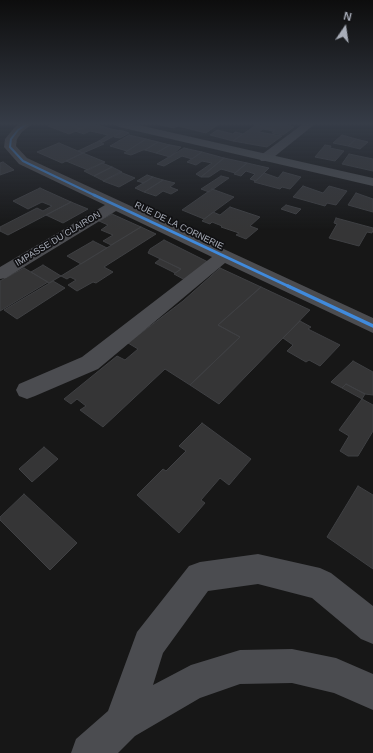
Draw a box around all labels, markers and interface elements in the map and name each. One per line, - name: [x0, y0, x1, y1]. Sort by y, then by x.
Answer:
- north arrow: [325, 8, 365, 48]
- text: N: [342, 10, 353, 23]
- street label: RUE DE LA CORNERIE: [133, 200, 225, 252]
- street label: IMPASSE DU CLAIRON: [13, 209, 103, 269]

